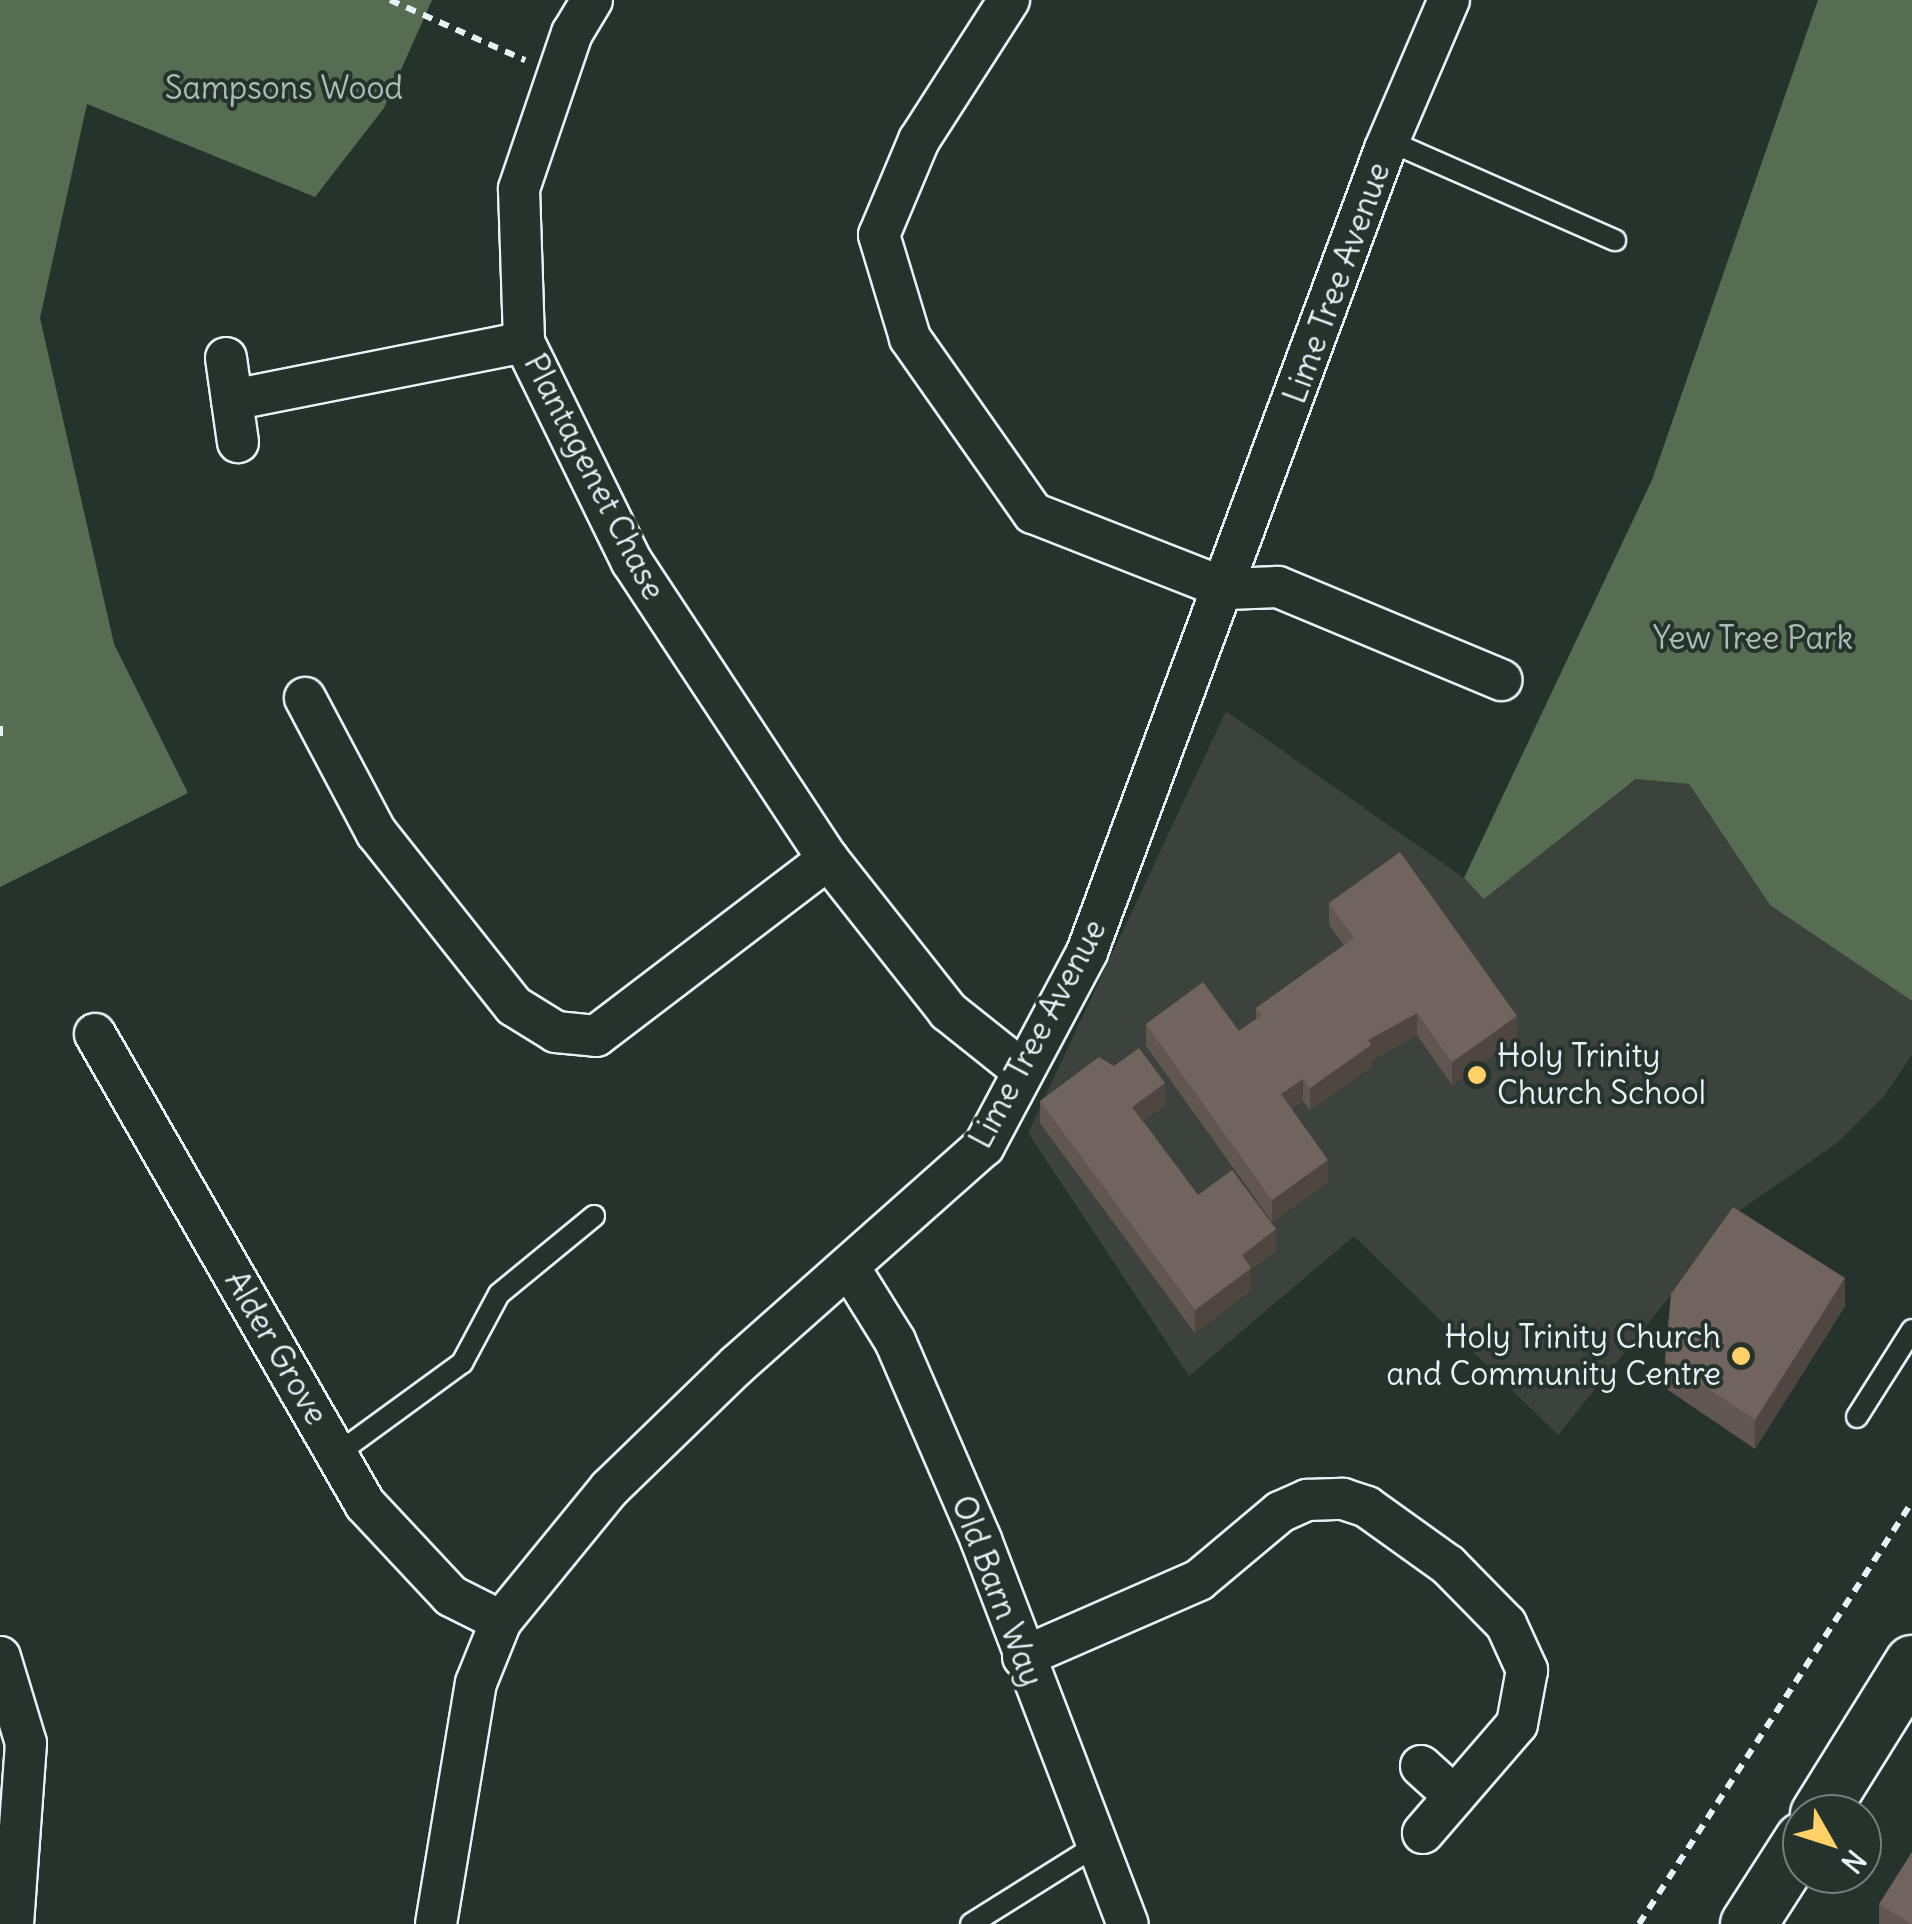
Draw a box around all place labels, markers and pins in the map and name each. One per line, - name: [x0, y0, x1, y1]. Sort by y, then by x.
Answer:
- place label: Holy Trinity Church School: [1497, 1038, 1706, 1113]
- marker: Holy Trinity Church School: [1466, 1064, 1488, 1086]
- place label: Holy Trinity Church and Community Centre: [1386, 1319, 1721, 1394]
- marker: Holy Trinity Church and Community Centre: [1730, 1345, 1752, 1367]

